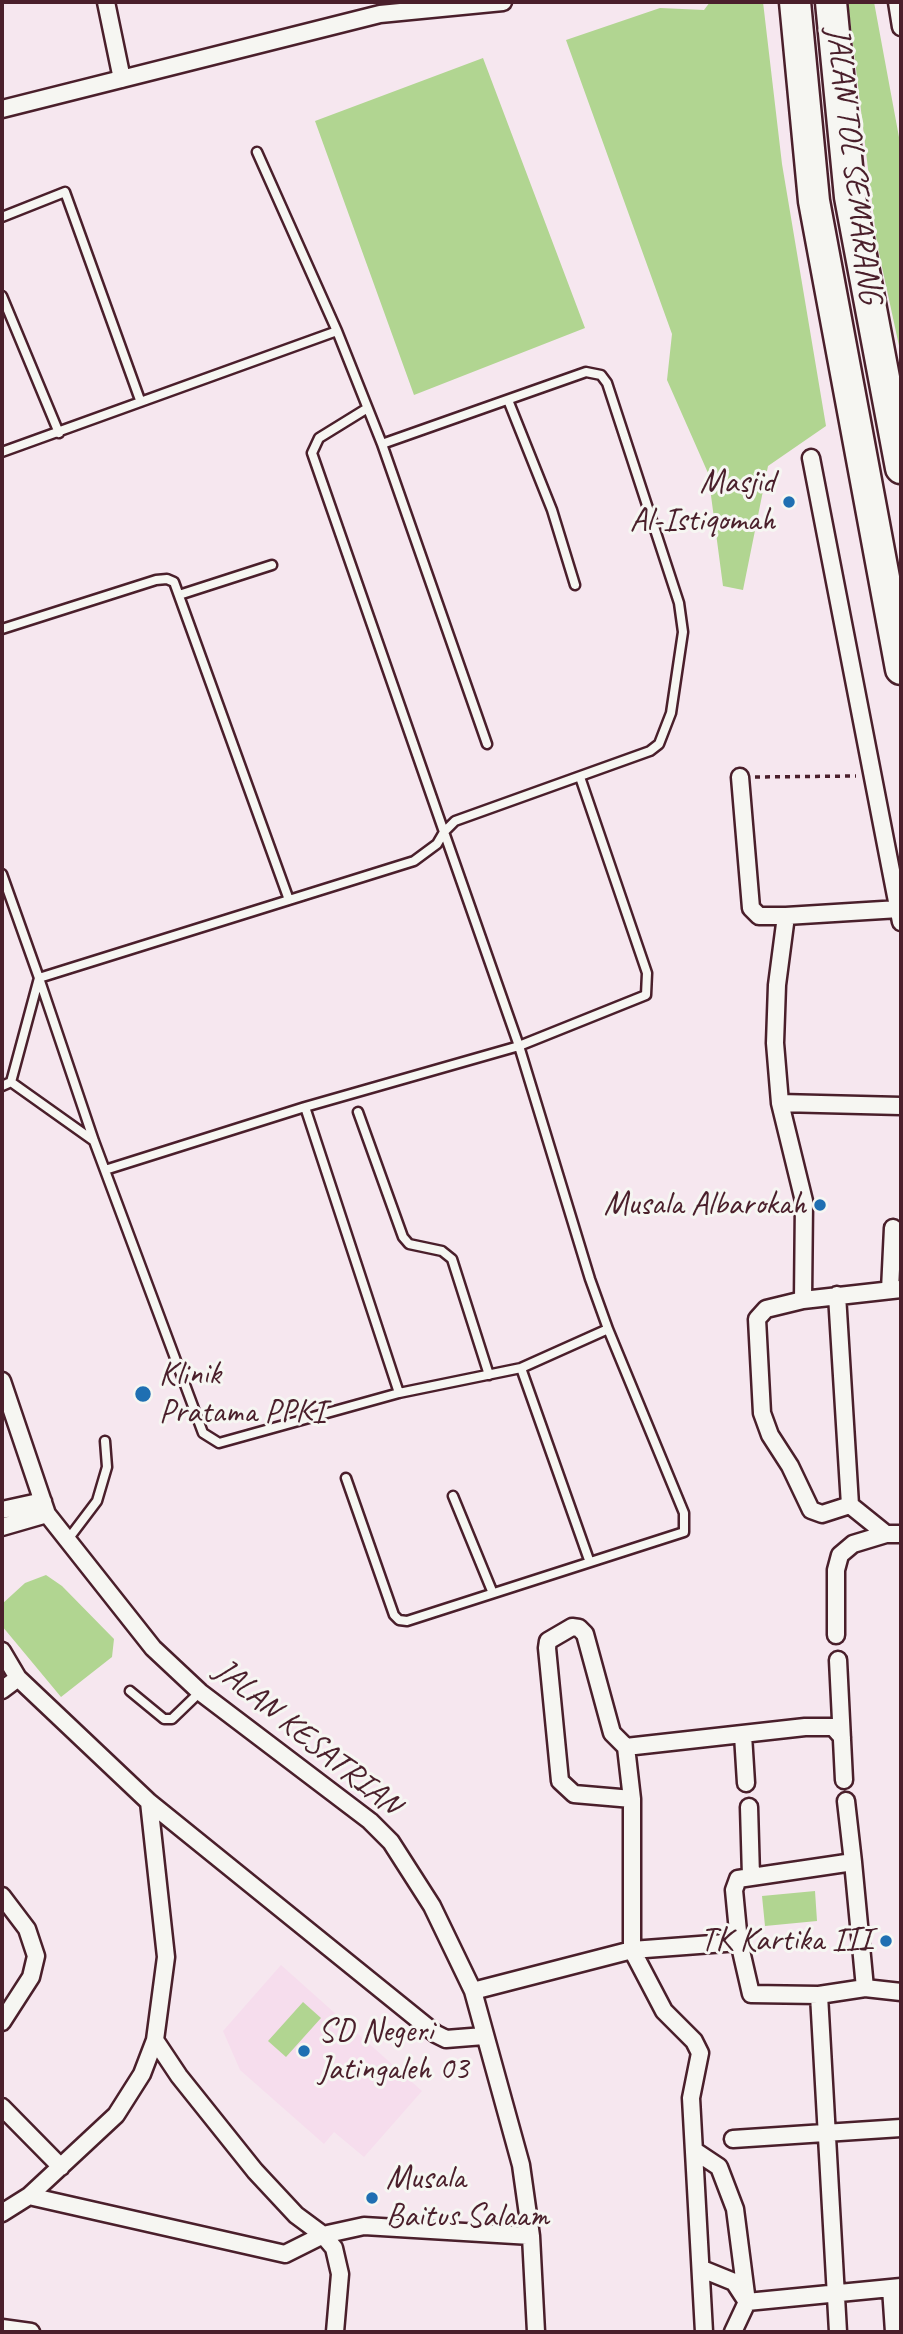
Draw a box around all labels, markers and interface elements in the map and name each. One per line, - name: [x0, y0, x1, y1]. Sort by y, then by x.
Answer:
- street label: JALAN TOL SEMARANG: [816, 25, 890, 305]
- place label: Masjid Al-Istiqomah: [630, 463, 775, 541]
- marker: Masjid Al-Istiqomah: [781, 494, 797, 510]
- place label: Musala Albarokah: [604, 1185, 806, 1225]
- marker: Musala Albarokah: [812, 1197, 828, 1213]
- place label: Klinik Pratama PPKI: [159, 1355, 325, 1433]
- marker: Klinik Pratama PPKI: [133, 1384, 153, 1404]
- street label: JALAN KESATRIAN: [206, 1651, 408, 1825]
- place label: TK Kartika III: [700, 1921, 872, 1961]
- marker: TK Kartika III: [878, 1933, 894, 1949]
- place label: SD Negeri Jatingaleh 03: [318, 2012, 468, 2090]
- marker: SD Negeri Jatingaleh 03: [296, 2043, 312, 2059]
- place label: Musala Baitus Salaam: [386, 2159, 549, 2237]
- marker: Musala Baitus Salaam: [364, 2190, 380, 2206]

